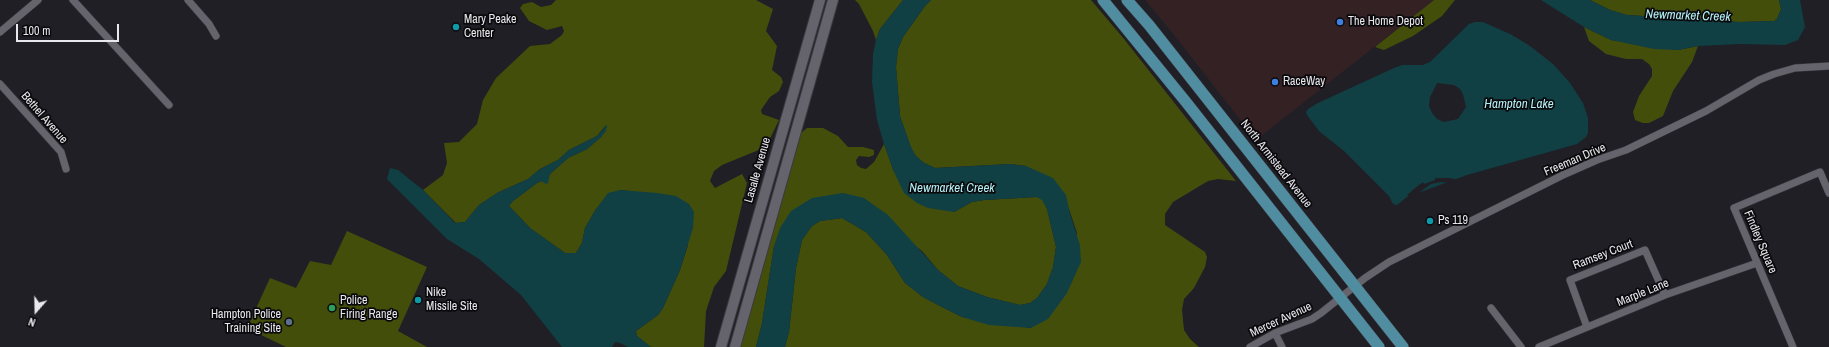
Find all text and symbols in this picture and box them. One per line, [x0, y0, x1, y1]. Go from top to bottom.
water label: Newmarket Creek [1645, 7, 1731, 25]
place label: Mary Peake Center [464, 13, 516, 41]
place label: The Home Depot [1348, 15, 1423, 29]
scale bar [18, 16, 121, 42]
marker: The Home Depot [1335, 17, 1345, 27]
marker: Mary Peake Center [451, 22, 461, 32]
text: 100 m [23, 23, 50, 39]
place label: RaceWay [1283, 75, 1325, 89]
marker: RaceWay [1270, 77, 1280, 87]
street label: Bethel Avenue [18, 89, 70, 147]
water label: Hampton Lake [1484, 97, 1554, 113]
street label: North Armistead Avenue [1237, 117, 1315, 211]
street label: Lasalle Avenue [742, 136, 774, 204]
street label: Freeman Drive [1542, 141, 1608, 179]
water label: Newmarket Creek [909, 181, 995, 197]
street label: Findley Square [1740, 208, 1780, 276]
place label: Ps 119 [1438, 214, 1468, 228]
marker: Ps 119 [1425, 216, 1435, 226]
street label: Ramsey Court [1571, 237, 1635, 273]
street label: Marple Lane [1615, 276, 1671, 310]
place label: Nike Missile Site [426, 286, 477, 314]
north arrow [16, 291, 56, 331]
place label: Police Firing Range [340, 294, 397, 322]
marker: Nike Missile Site [413, 295, 423, 305]
street label: Mercer Avenue [1248, 299, 1314, 341]
marker: Police Firing Range [327, 303, 337, 313]
place label: Hampton Police Training Site [211, 308, 281, 336]
text: N [26, 315, 37, 330]
marker: Hampton Police Training Site [284, 317, 294, 327]

